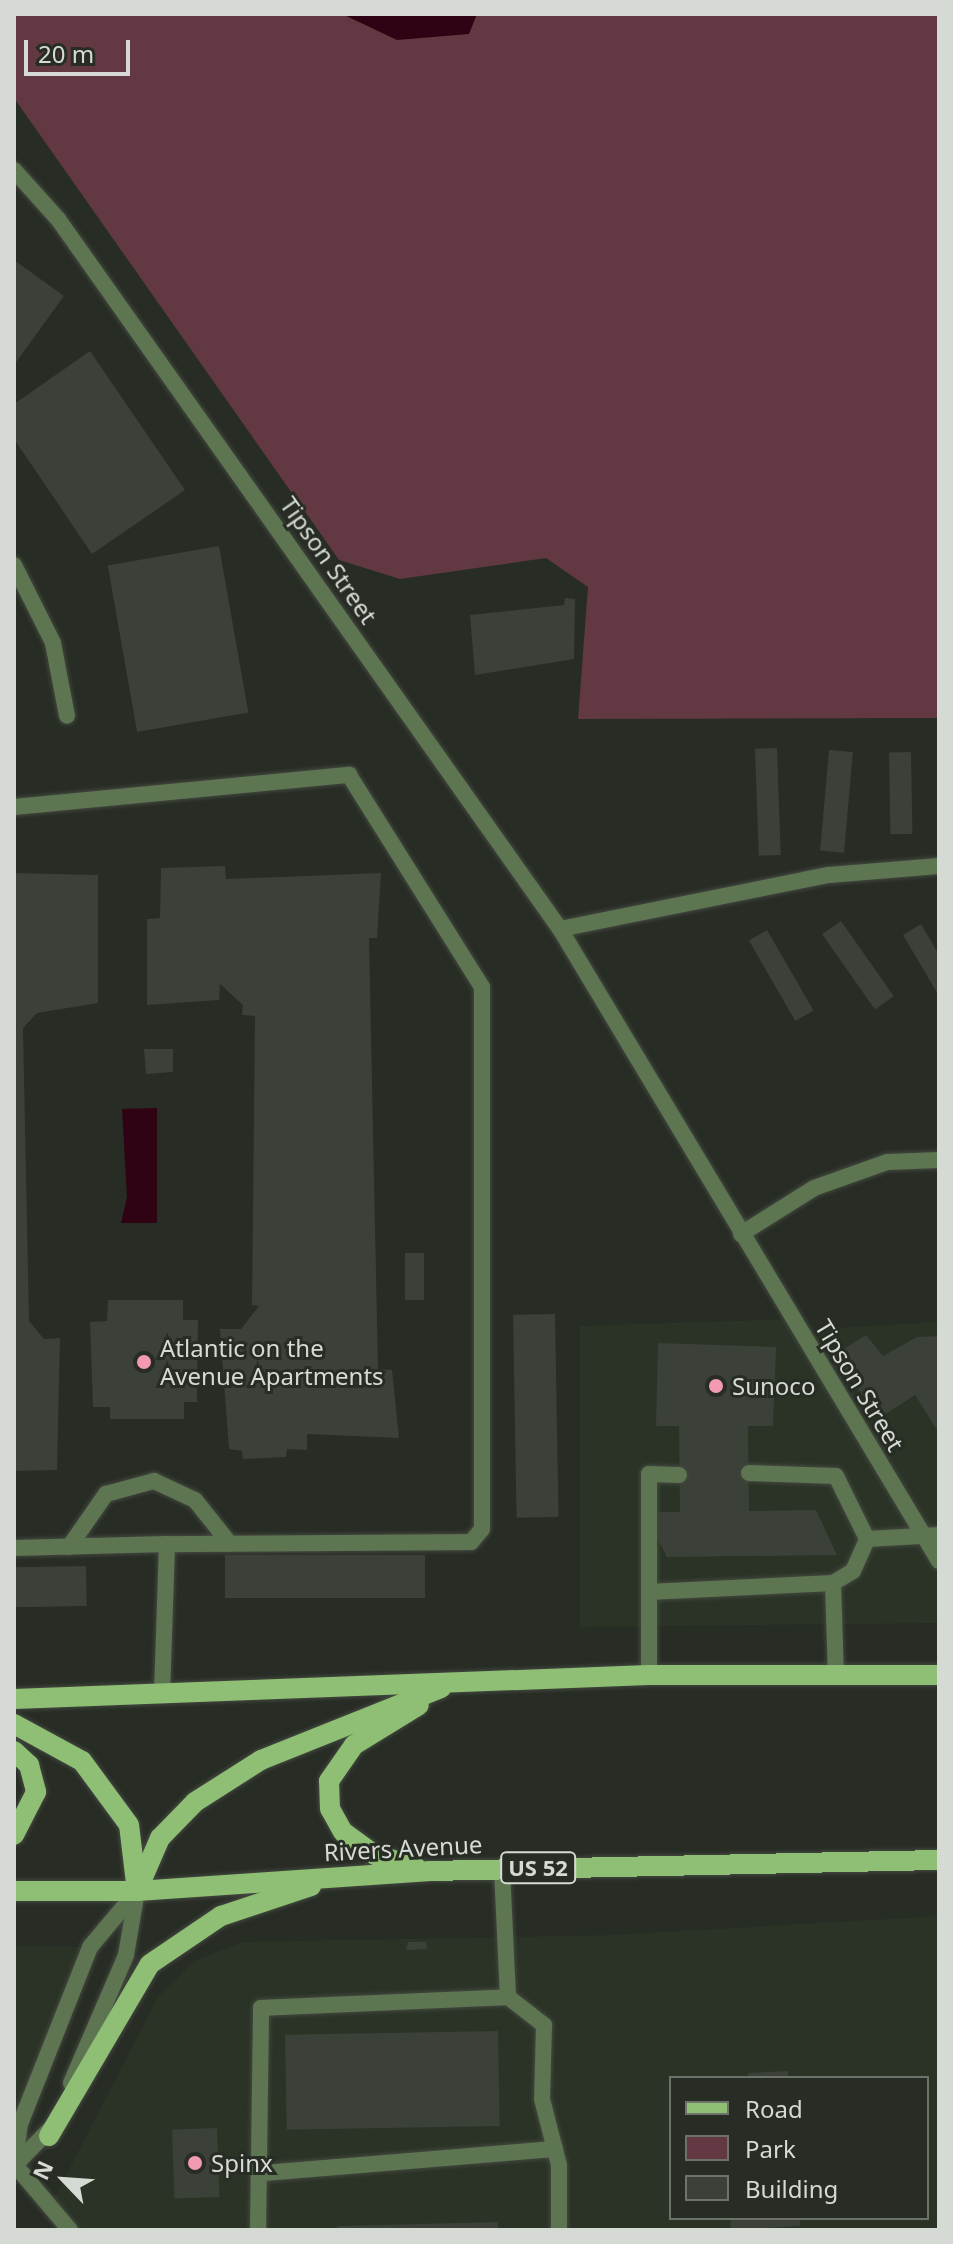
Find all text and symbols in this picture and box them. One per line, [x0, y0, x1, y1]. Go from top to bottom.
scale bar [28, 24, 134, 74]
text: 20 m [38, 37, 94, 70]
street label: Tipson Street [275, 491, 383, 629]
street label: Tipson Street [809, 1314, 911, 1456]
place label: Atlantic on the Avenue Apartments [160, 1334, 384, 1390]
marker: Atlantic on the Avenue Apartments [135, 1353, 153, 1371]
place label: Sunoco [732, 1372, 815, 1400]
marker: Sunoco [707, 1377, 725, 1395]
street label: Rivers Avenue [323, 1829, 483, 1867]
road number: US 52 [500, 1850, 576, 1886]
legend [669, 2076, 929, 2220]
text: Road [745, 2092, 803, 2125]
text: Park [745, 2132, 796, 2165]
north arrow [24, 2140, 104, 2220]
place label: Spinx [211, 2149, 273, 2177]
marker: Spinx [186, 2154, 204, 2172]
text: N [25, 2155, 60, 2184]
text: Building [745, 2172, 838, 2205]

